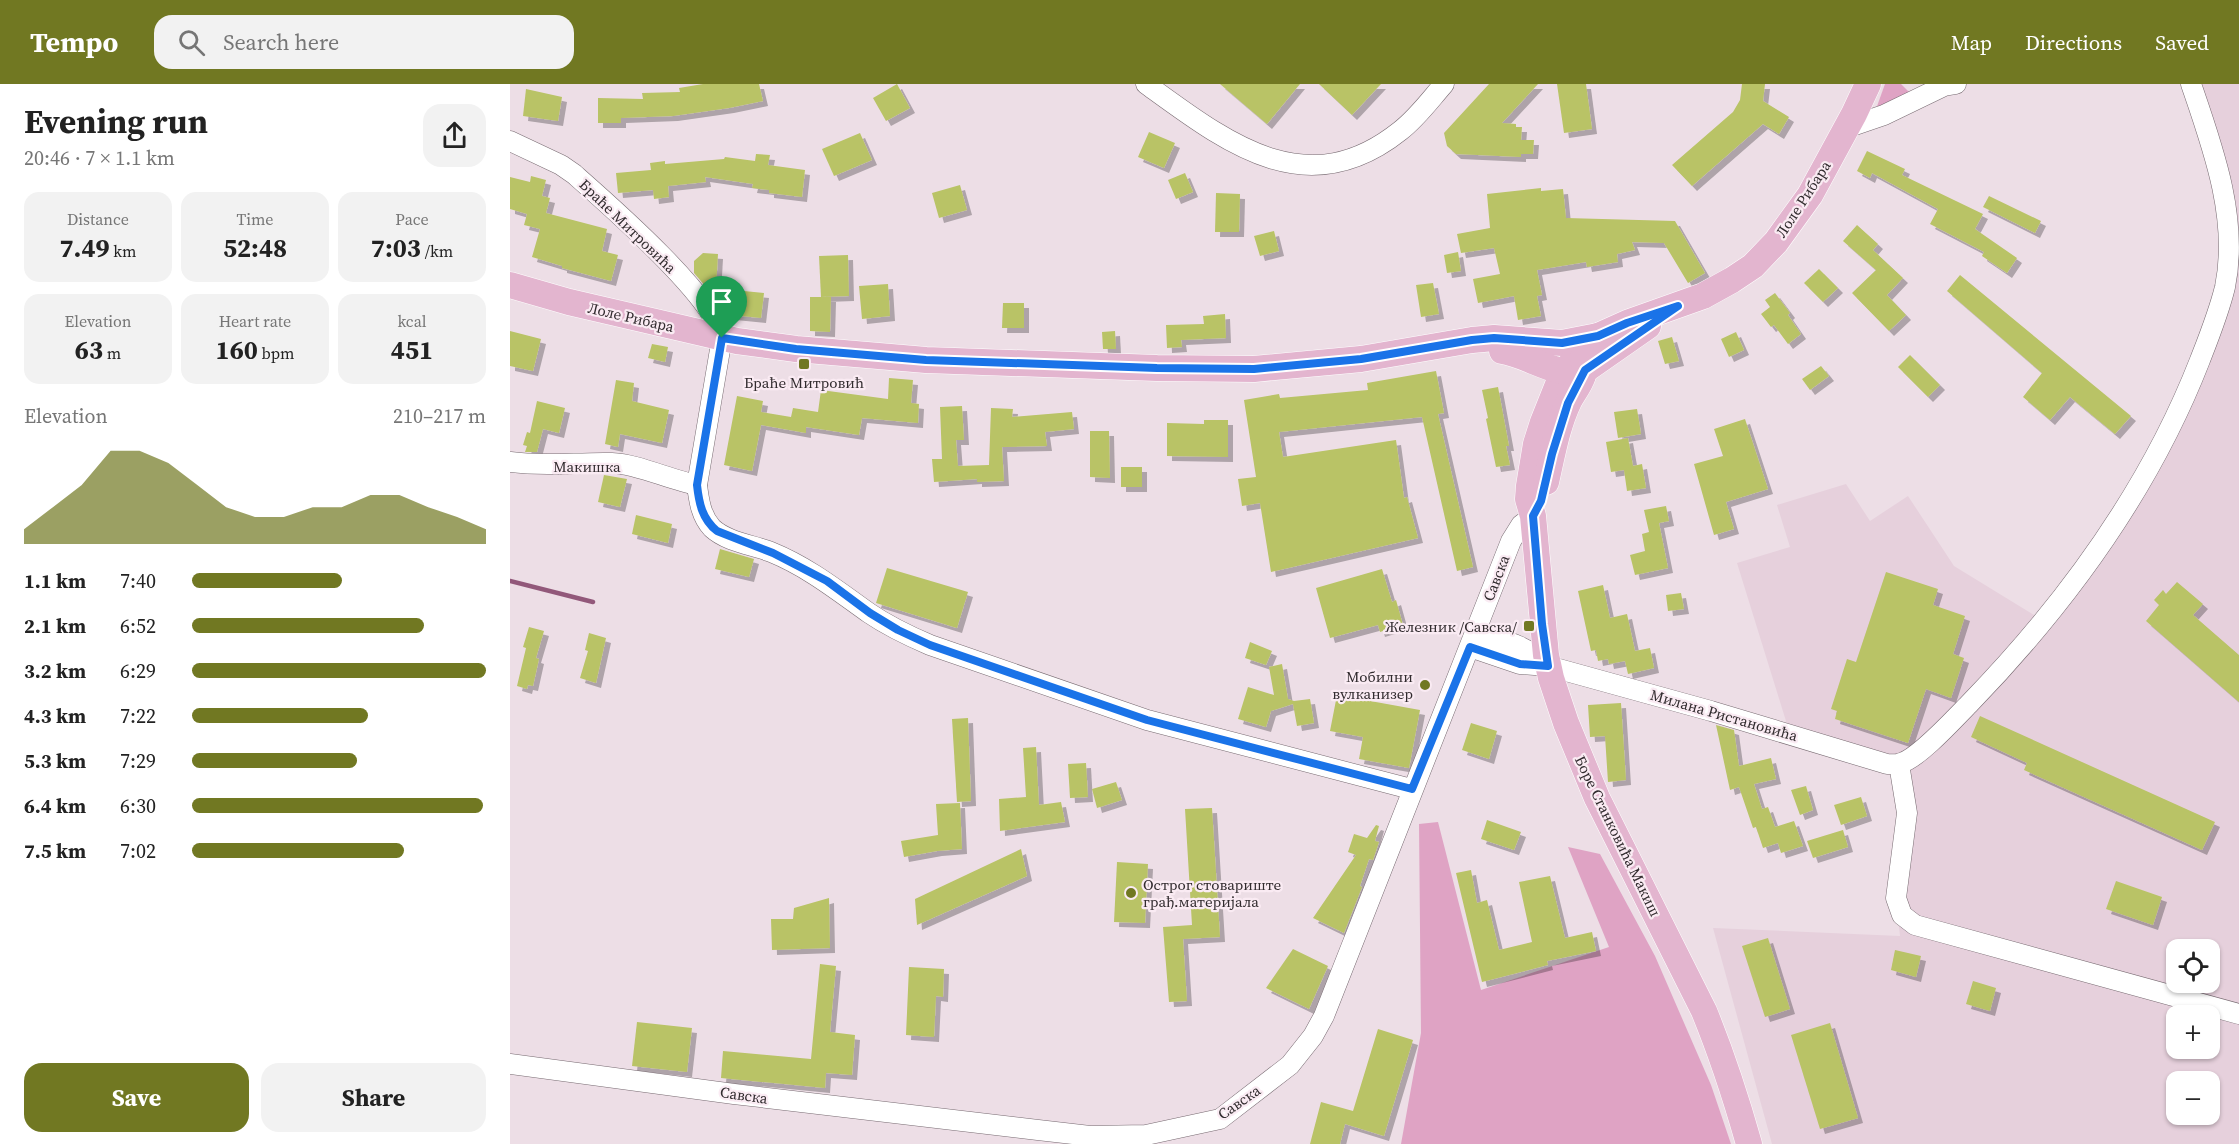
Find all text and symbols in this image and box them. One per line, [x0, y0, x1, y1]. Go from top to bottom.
search box [154, 15, 574, 69]
text: Tempo [30, 23, 118, 61]
icon: search [175, 26, 208, 59]
text: Search here [223, 27, 339, 57]
text: Map [1951, 28, 1992, 57]
text: Directions [2025, 28, 2122, 57]
text: Saved [2155, 28, 2209, 57]
text: Evening run [24, 99, 208, 144]
button: share [423, 104, 486, 167]
text: 20:46 · 7 × 1.1 km [24, 144, 175, 172]
street label: Лоле Рибара [1770, 156, 1836, 242]
street label: Браће Митровића [575, 174, 681, 278]
text: Distance [67, 208, 129, 230]
text: Time [236, 208, 274, 230]
text: Pace [395, 208, 429, 230]
text: 7.49 [60, 230, 110, 266]
text: 52:48 [223, 230, 287, 266]
text: 7:03 [371, 230, 421, 266]
text: km [110, 240, 136, 262]
text: /km [421, 240, 453, 262]
pin [696, 276, 747, 338]
icon: arrive [705, 285, 738, 318]
street label: Лоле Рибара [586, 297, 676, 337]
text: Elevation [65, 310, 131, 332]
text: Heart rate [219, 310, 291, 332]
text: kcal [397, 310, 427, 332]
text: 63 [75, 332, 103, 368]
text: 160 [216, 332, 258, 368]
text: 451 [391, 332, 433, 368]
text: m [103, 342, 121, 364]
text: bpm [258, 342, 294, 364]
marker: Браће Митровић [797, 357, 811, 371]
place label: Браће Митровић [744, 372, 864, 393]
text: Elevation [24, 402, 108, 430]
text: 210–217 m [393, 402, 486, 430]
street label: Макишка [553, 456, 621, 477]
street label: Савска [1478, 552, 1515, 604]
text: 1.1 km [24, 567, 86, 595]
text: 7:40 [120, 567, 156, 595]
text: 2.1 km [24, 612, 86, 640]
text: 6:52 [120, 612, 156, 640]
place label: Железник /Савска/ [1385, 616, 1517, 637]
marker: Железник /Савска/ [1522, 619, 1536, 633]
text: 3.2 km [24, 657, 86, 685]
text: 6:29 [120, 657, 156, 685]
place label: Мобилни вулканизер [1332, 666, 1413, 704]
marker: Мобилни вулканизер [1418, 678, 1432, 692]
street label: Милана Ристановића [1648, 684, 1801, 746]
text: 4.3 km [24, 702, 86, 730]
text: 7:22 [120, 702, 156, 730]
text: 5.3 km [24, 747, 86, 775]
text: 7:29 [120, 747, 156, 775]
street label: Боре Станковића Макиш [1570, 752, 1666, 920]
text: 6.4 km [24, 792, 86, 820]
text: 6:30 [120, 792, 156, 820]
text: 7.5 km [24, 837, 86, 865]
text: 7:02 [120, 837, 156, 865]
place label: Острог стовариште грађ.материјала [1143, 874, 1282, 912]
marker: Острог стовариште грађ.материјала [1124, 886, 1138, 900]
map controls [2166, 939, 2220, 1125]
button: locate [2166, 939, 2220, 993]
button: + [2166, 1005, 2220, 1059]
button: Save [24, 1063, 249, 1132]
button: Share [261, 1063, 486, 1132]
button: − [2166, 1071, 2220, 1125]
street label: Савска [1213, 1079, 1265, 1124]
street label: Савска [719, 1081, 769, 1109]

